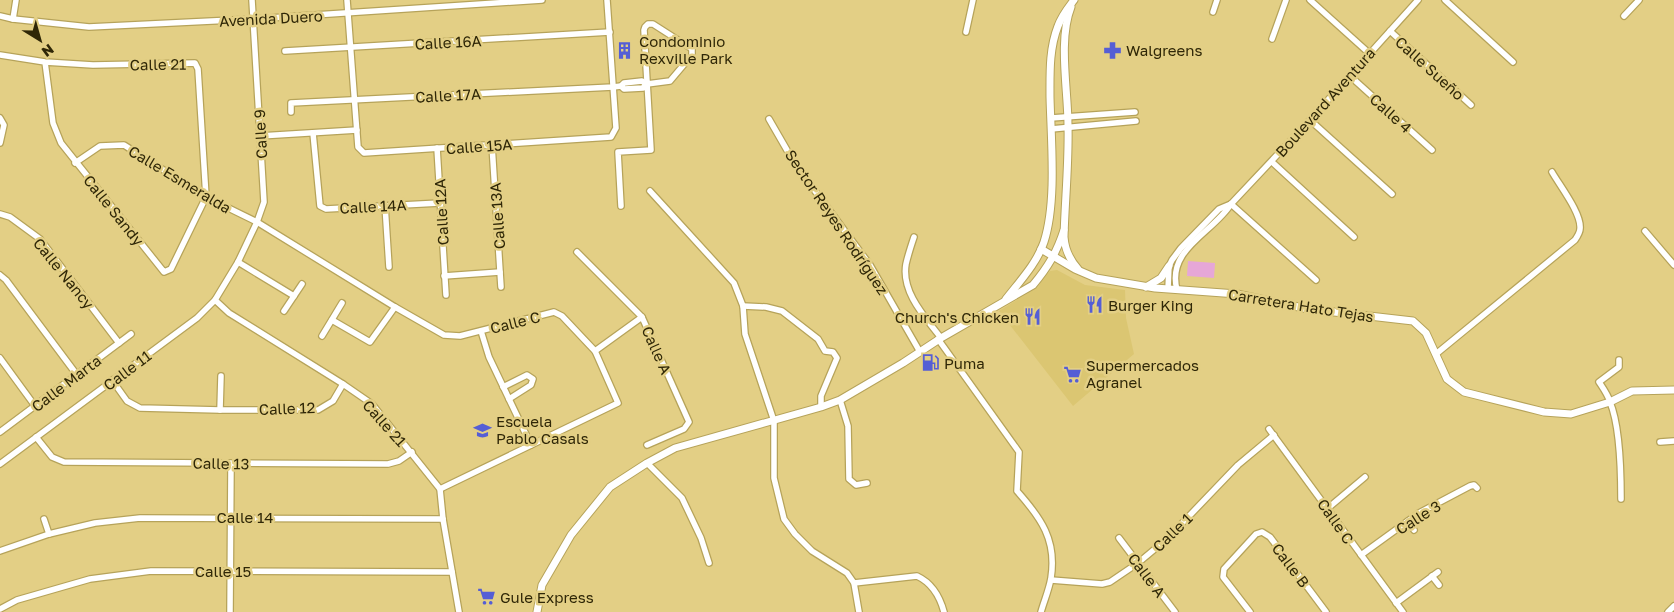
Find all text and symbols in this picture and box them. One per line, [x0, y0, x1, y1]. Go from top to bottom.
street label: Avenida Duero [219, 6, 323, 30]
north arrow [15, 15, 65, 65]
street label: Calle 16A [414, 31, 482, 53]
place label: Condominio Rexville Park [639, 32, 733, 67]
street label: Calle Sueño [1392, 32, 1468, 104]
building icon: Condominio Rexville Park [615, 40, 635, 60]
pharmacy icon: Walgreens [1102, 40, 1122, 60]
text: N [39, 41, 57, 61]
place label: Walgreens [1126, 41, 1202, 59]
street label: Boulevard Aventura [1271, 44, 1379, 160]
street label: Calle 21 [130, 55, 186, 73]
street label: Calle 17A [415, 84, 481, 106]
street label: Calle 4 [1366, 90, 1416, 136]
street label: Calle 9 [250, 109, 270, 159]
street label: Calle 15A [445, 135, 513, 157]
street label: Calle Esmeralda [126, 141, 234, 217]
street label: Sector Reyes Rodríguez [782, 146, 892, 298]
street label: Calle Sandy [80, 171, 148, 249]
street label: Calle 12A [430, 178, 452, 246]
street label: Calle 13A [486, 182, 508, 250]
street label: Calle 14A [339, 195, 407, 217]
street label: Calle Nancy [30, 234, 98, 313]
street label: Carretera Hato Tejas [1227, 285, 1375, 325]
restaurant icon: Burger King [1084, 295, 1104, 315]
place label: Burger King [1108, 296, 1193, 314]
street label: Calle C [488, 307, 542, 337]
restaurant icon: Church's Chicken [1023, 307, 1043, 327]
place label: Church's Chicken [895, 308, 1019, 326]
street label: Calle A [638, 323, 676, 377]
street label: Calle 11 [100, 346, 154, 394]
street label: Calle Marta [28, 351, 104, 415]
fuel station icon: Puma [920, 353, 940, 373]
place label: Puma [944, 354, 985, 372]
place label: Supermercados Agranel [1086, 356, 1199, 391]
supermarket icon: Supermercados Agranel [1062, 364, 1082, 384]
street label: Calle 21 [359, 396, 411, 450]
street label: Calle 12 [258, 398, 316, 418]
place label: Escuela Pablo Casals [496, 412, 589, 447]
school or university icon: Escuela Pablo Casals [472, 420, 492, 440]
street label: Calle 13 [193, 454, 249, 472]
street label: Calle C [1314, 495, 1358, 547]
street label: Calle 3 [1392, 496, 1444, 538]
street label: Calle 14 [216, 508, 274, 526]
street label: Calle 1 [1149, 509, 1195, 555]
street label: Calle B [1269, 539, 1313, 591]
street label: Calle A [1125, 549, 1169, 601]
street label: Calle 15 [195, 562, 251, 580]
supermarket icon: Gule Express [476, 587, 496, 607]
place label: Gule Express [500, 588, 594, 606]

